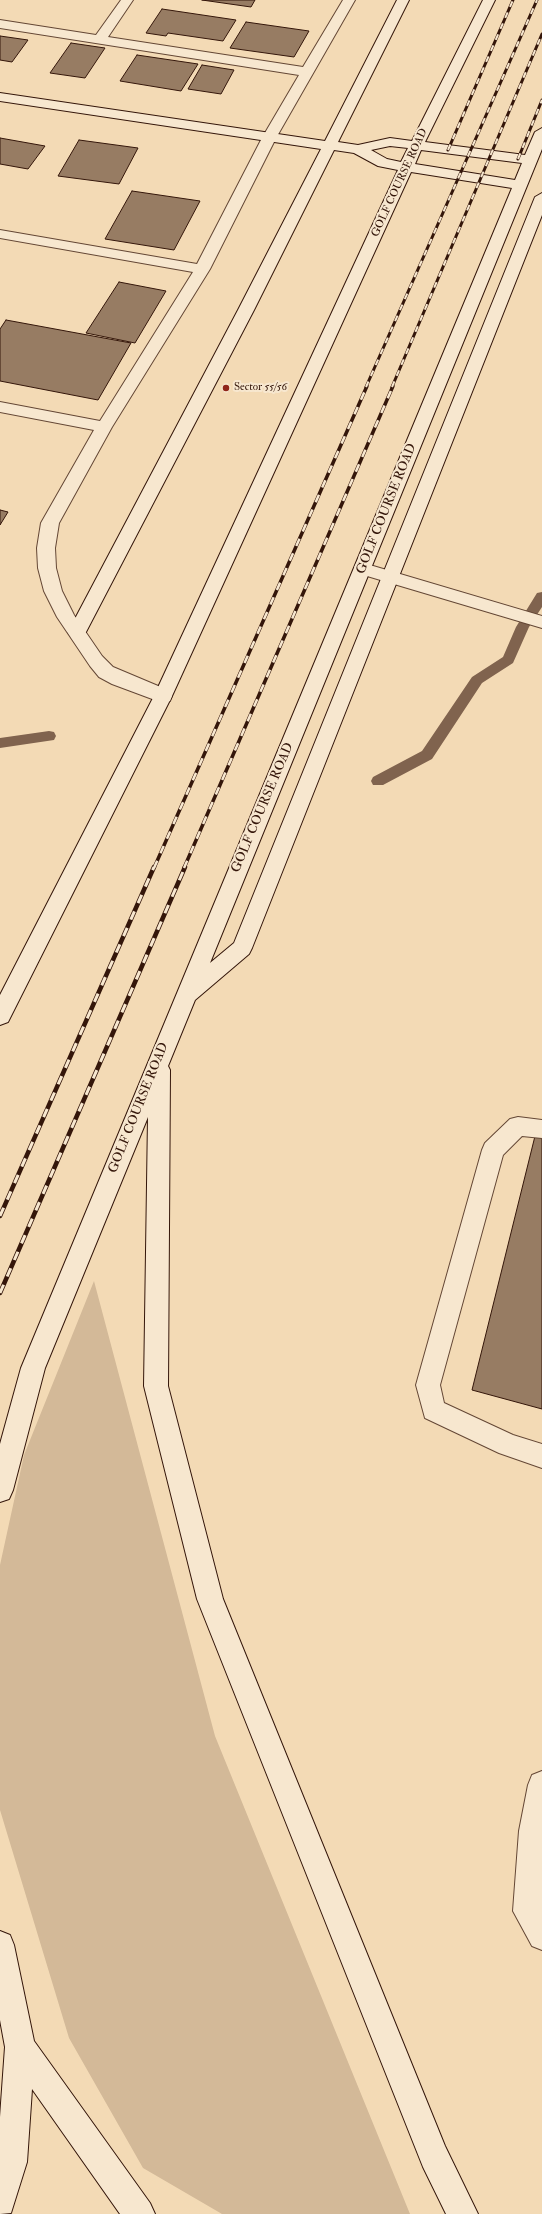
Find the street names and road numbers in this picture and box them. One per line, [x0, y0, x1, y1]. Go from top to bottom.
street label: GOLF COURSE ROAD [369, 127, 431, 239]
street label: GOLF COURSE ROAD [354, 441, 420, 577]
street label: GOLF COURSE ROAD [229, 741, 297, 875]
street label: GOLF COURSE ROAD [106, 1040, 172, 1176]

